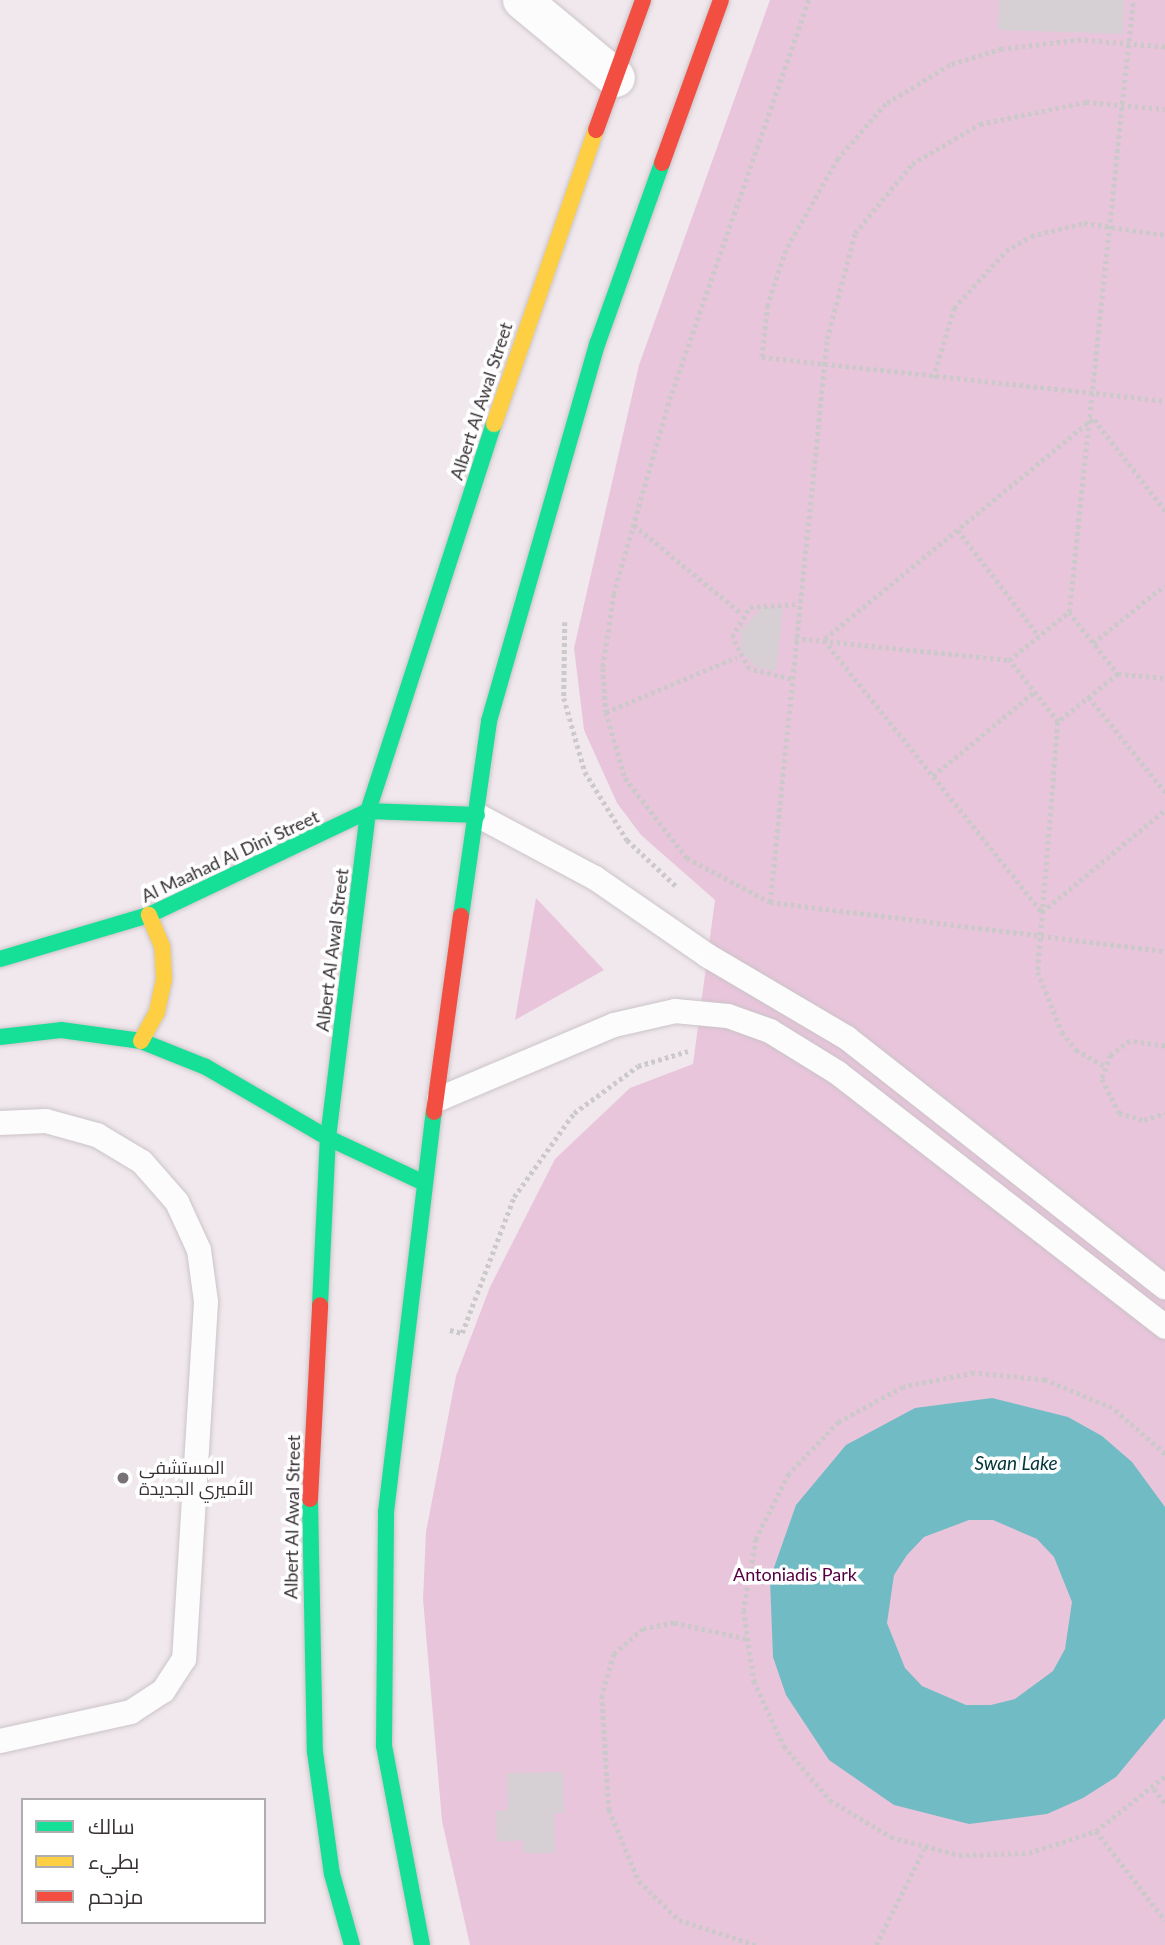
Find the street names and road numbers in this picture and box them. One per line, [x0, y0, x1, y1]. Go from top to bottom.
street label: Albert Al Awal Street [445, 319, 517, 483]
street label: Al Maahad Al Dini Street [137, 805, 323, 907]
street label: Albert Al Awal Street [311, 867, 353, 1033]
street label: Albert Al Awal Street [280, 1434, 304, 1600]

